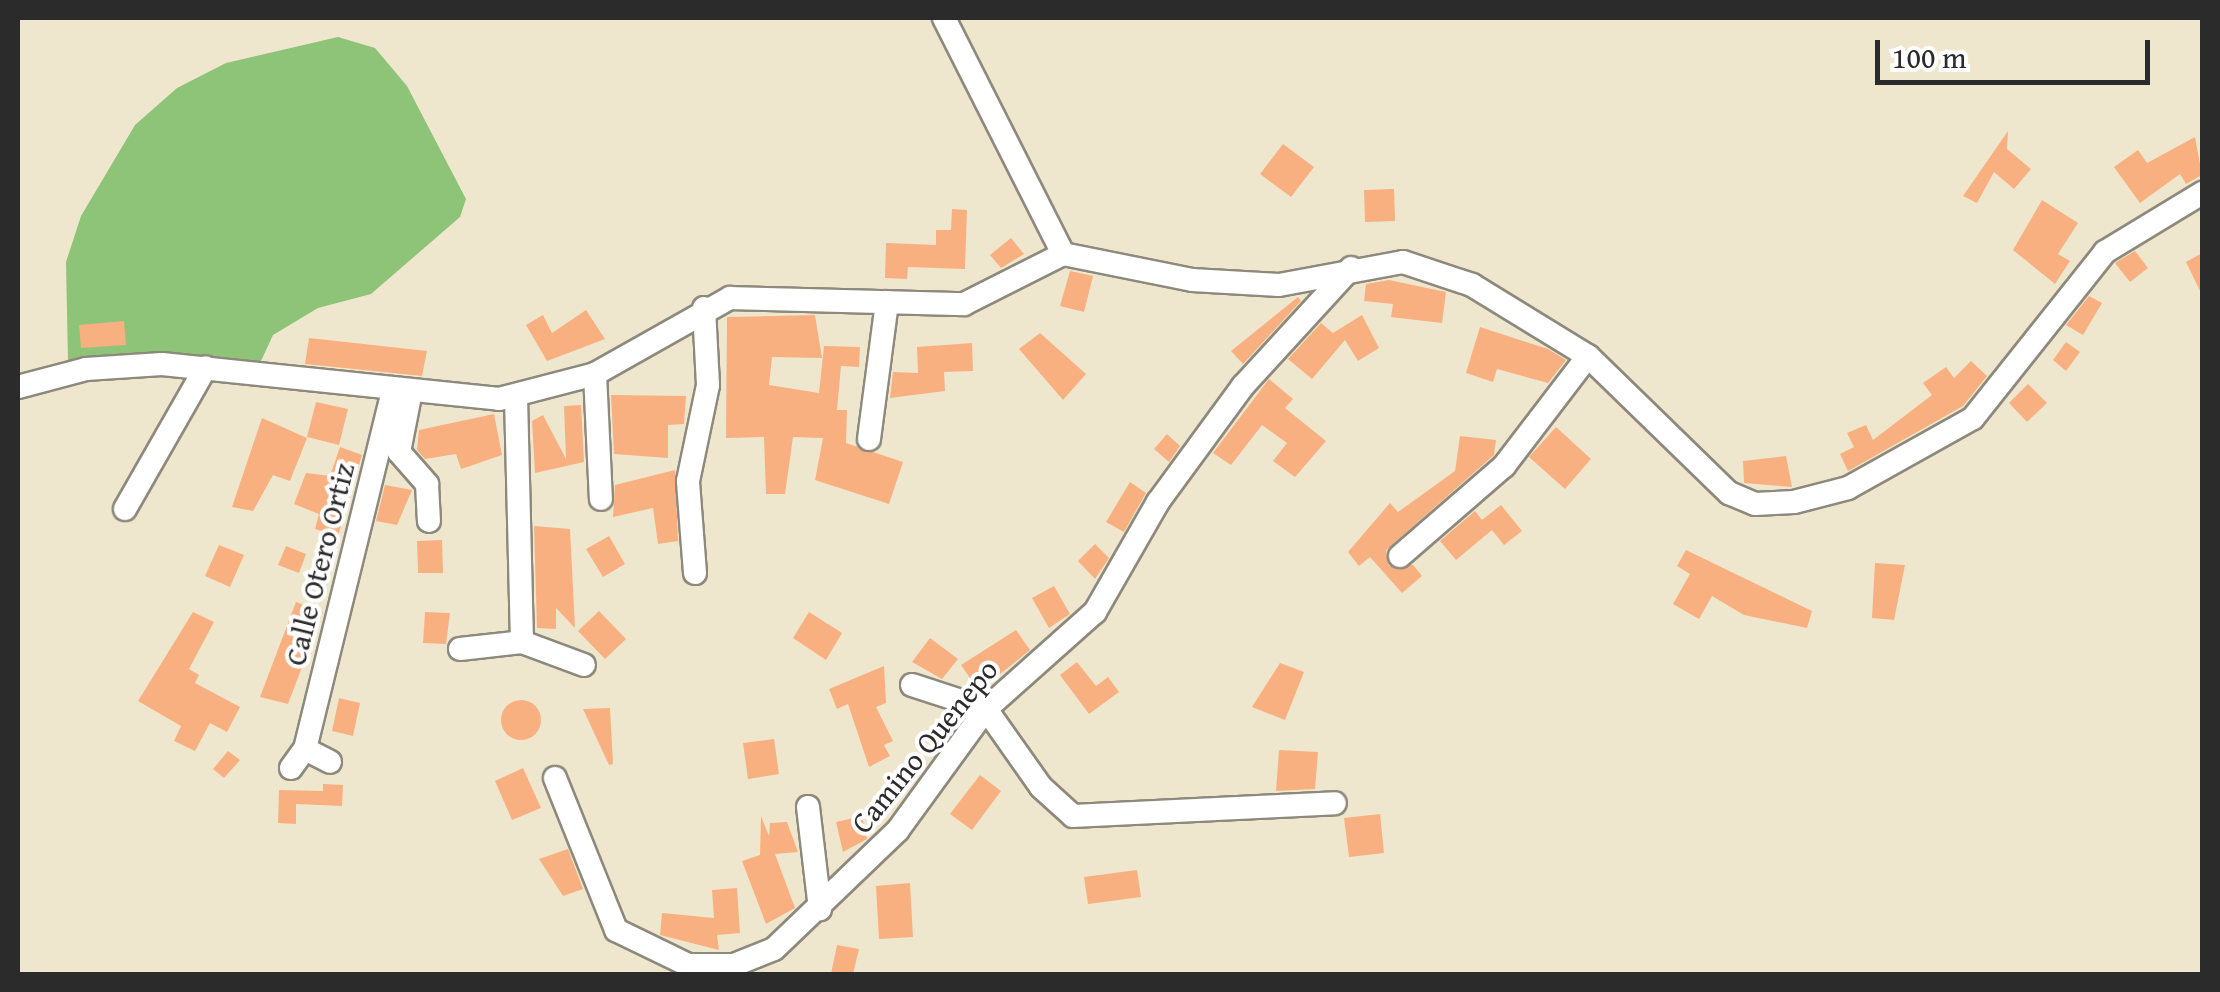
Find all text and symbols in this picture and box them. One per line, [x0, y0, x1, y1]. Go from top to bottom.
scale bar [1880, 20, 2155, 82]
text: 100 m [1892, 35, 1966, 79]
street label: Calle Otero Ortiz [276, 459, 362, 669]
street label: Camino Quenepo [843, 652, 1005, 840]

